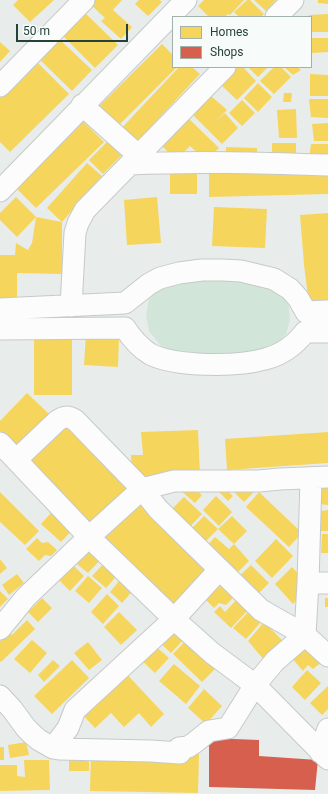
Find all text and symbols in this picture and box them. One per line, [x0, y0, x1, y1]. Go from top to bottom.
scale bar [18, 16, 130, 42]
legend [172, 16, 312, 68]
text: 50 m [23, 24, 50, 38]
text: Homes [210, 25, 248, 39]
text: Shops [210, 45, 244, 59]

